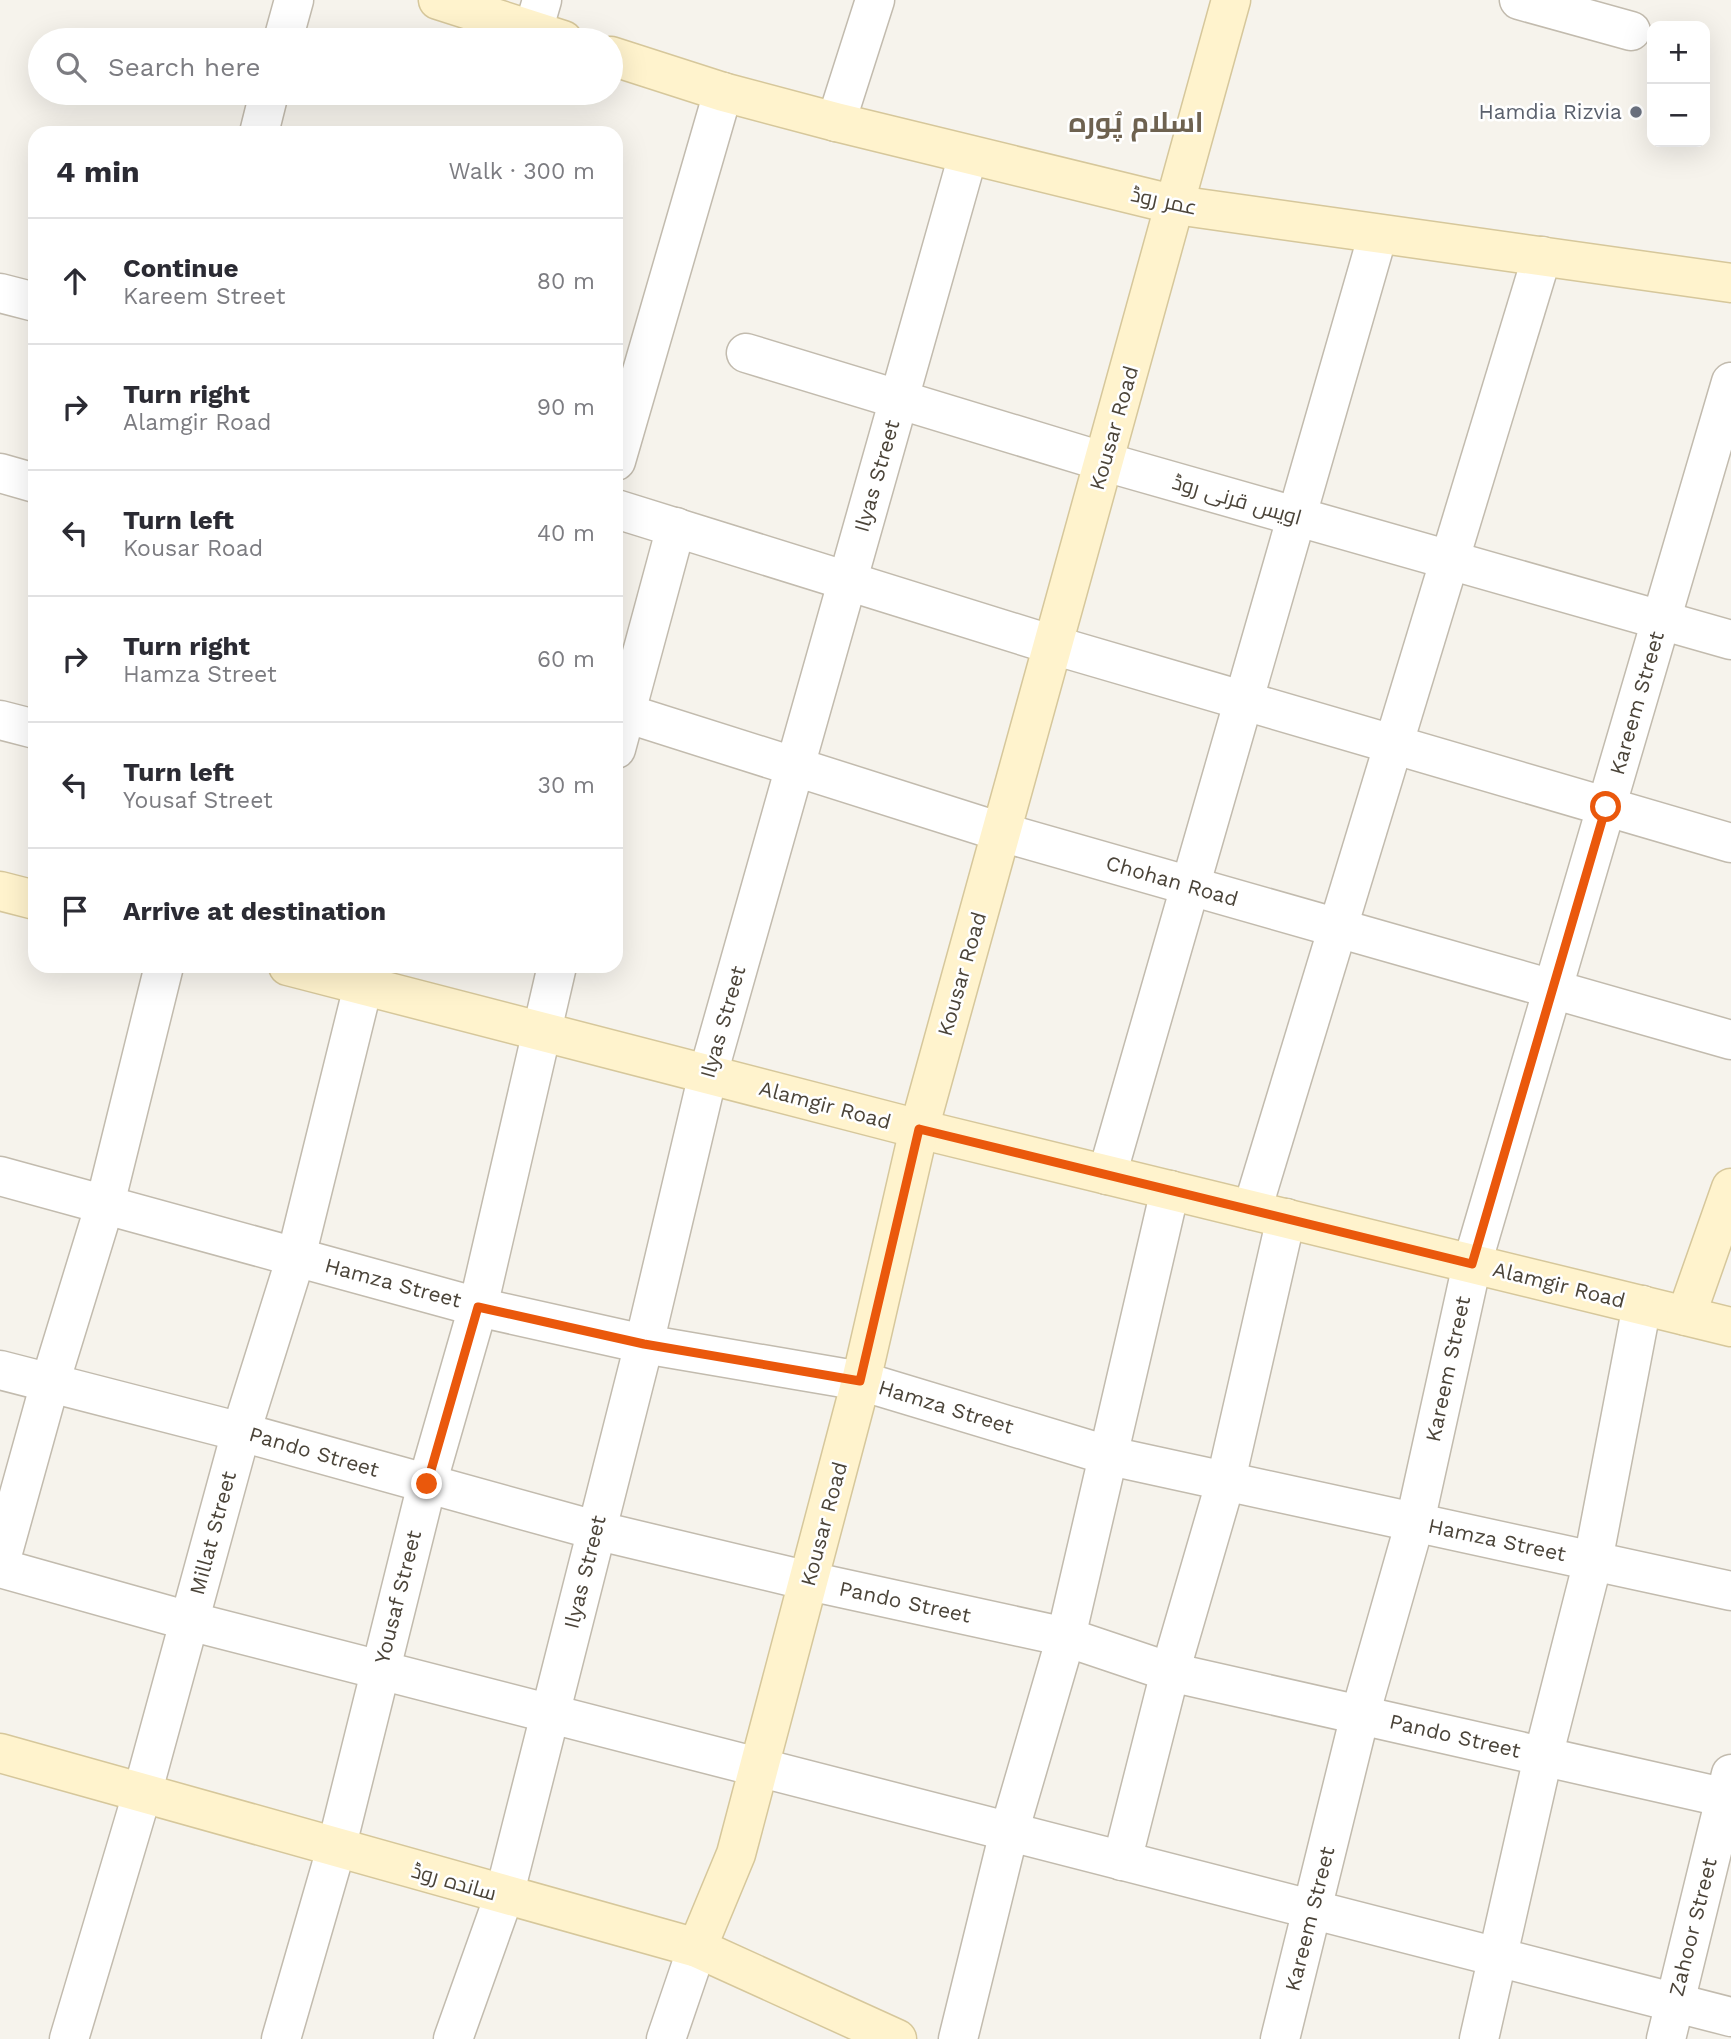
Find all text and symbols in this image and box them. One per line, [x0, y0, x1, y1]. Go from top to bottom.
map controls [1647, 21, 1710, 147]
button: + [1647, 21, 1710, 84]
search box [28, 28, 623, 105]
icon: search [52, 48, 90, 86]
text: Search here [108, 52, 260, 82]
button: − [1647, 84, 1710, 147]
place label: Hamdia Rizvia [1478, 99, 1622, 124]
marker: Hamdia Rizvia [1628, 104, 1644, 120]
district label: اسلام پُورہ [1068, 106, 1204, 142]
text: 4 min [56, 154, 140, 189]
text: Walk · 300 m [449, 158, 595, 185]
street label: عمر روڈ [1129, 181, 1200, 220]
text: Continue [123, 253, 239, 283]
icon: ahead [56, 262, 94, 300]
text: 80 m [537, 268, 595, 295]
text: Kareem Street [123, 283, 285, 310]
street label: Kousar Road [1084, 363, 1143, 493]
text: Turn right [123, 379, 250, 409]
icon: right [56, 388, 94, 426]
text: 90 m [537, 394, 595, 421]
text: Alamgir Road [123, 409, 271, 436]
street label: Ilyas Street [849, 417, 905, 535]
street label: اویس قرنی روڈ [1169, 469, 1305, 531]
text: Turn left [123, 505, 234, 535]
icon: left [56, 514, 94, 552]
text: 40 m [537, 520, 595, 547]
text: Kousar Road [123, 535, 263, 562]
street label: Kareem Street [1604, 628, 1669, 778]
text: Turn right [123, 631, 250, 661]
icon: right [56, 640, 94, 678]
text: 60 m [537, 646, 595, 673]
text: Hamza Street [123, 661, 277, 688]
text: Turn left [123, 757, 234, 787]
icon: left [56, 766, 94, 804]
text: 30 m [538, 772, 595, 799]
text: Yousaf Street [123, 787, 273, 814]
route start [1590, 791, 1621, 822]
street label: Chohan Road [1103, 850, 1241, 911]
icon: arrive [56, 892, 94, 930]
text: Arrive at destination [123, 896, 386, 926]
street label: Kousar Road [932, 909, 991, 1039]
street label: Ilyas Street [695, 963, 751, 1081]
street label: Alamgir Road [756, 1075, 894, 1134]
street label: Hamza Street [322, 1252, 464, 1313]
street label: Alamgir Road [1490, 1256, 1628, 1313]
street label: Kareem Street [1420, 1294, 1475, 1444]
street label: Hamza Street [875, 1374, 1017, 1439]
street label: Pando Street [246, 1421, 382, 1482]
street label: Kousar Road [795, 1459, 852, 1589]
street label: Millat Street [184, 1468, 241, 1597]
route end [411, 1468, 442, 1499]
street label: Ilyas Street [558, 1512, 611, 1631]
street label: Hamza Street [1426, 1513, 1568, 1566]
street label: Yousaf Street [369, 1527, 426, 1666]
street label: Pando Street [837, 1575, 973, 1628]
street label: Pando Street [1387, 1708, 1523, 1763]
street label: Kareem Street [1279, 1844, 1340, 1994]
street label: Zahoor Street [1663, 1855, 1722, 1999]
street label: ساندہ روڈ [409, 1858, 499, 1906]

